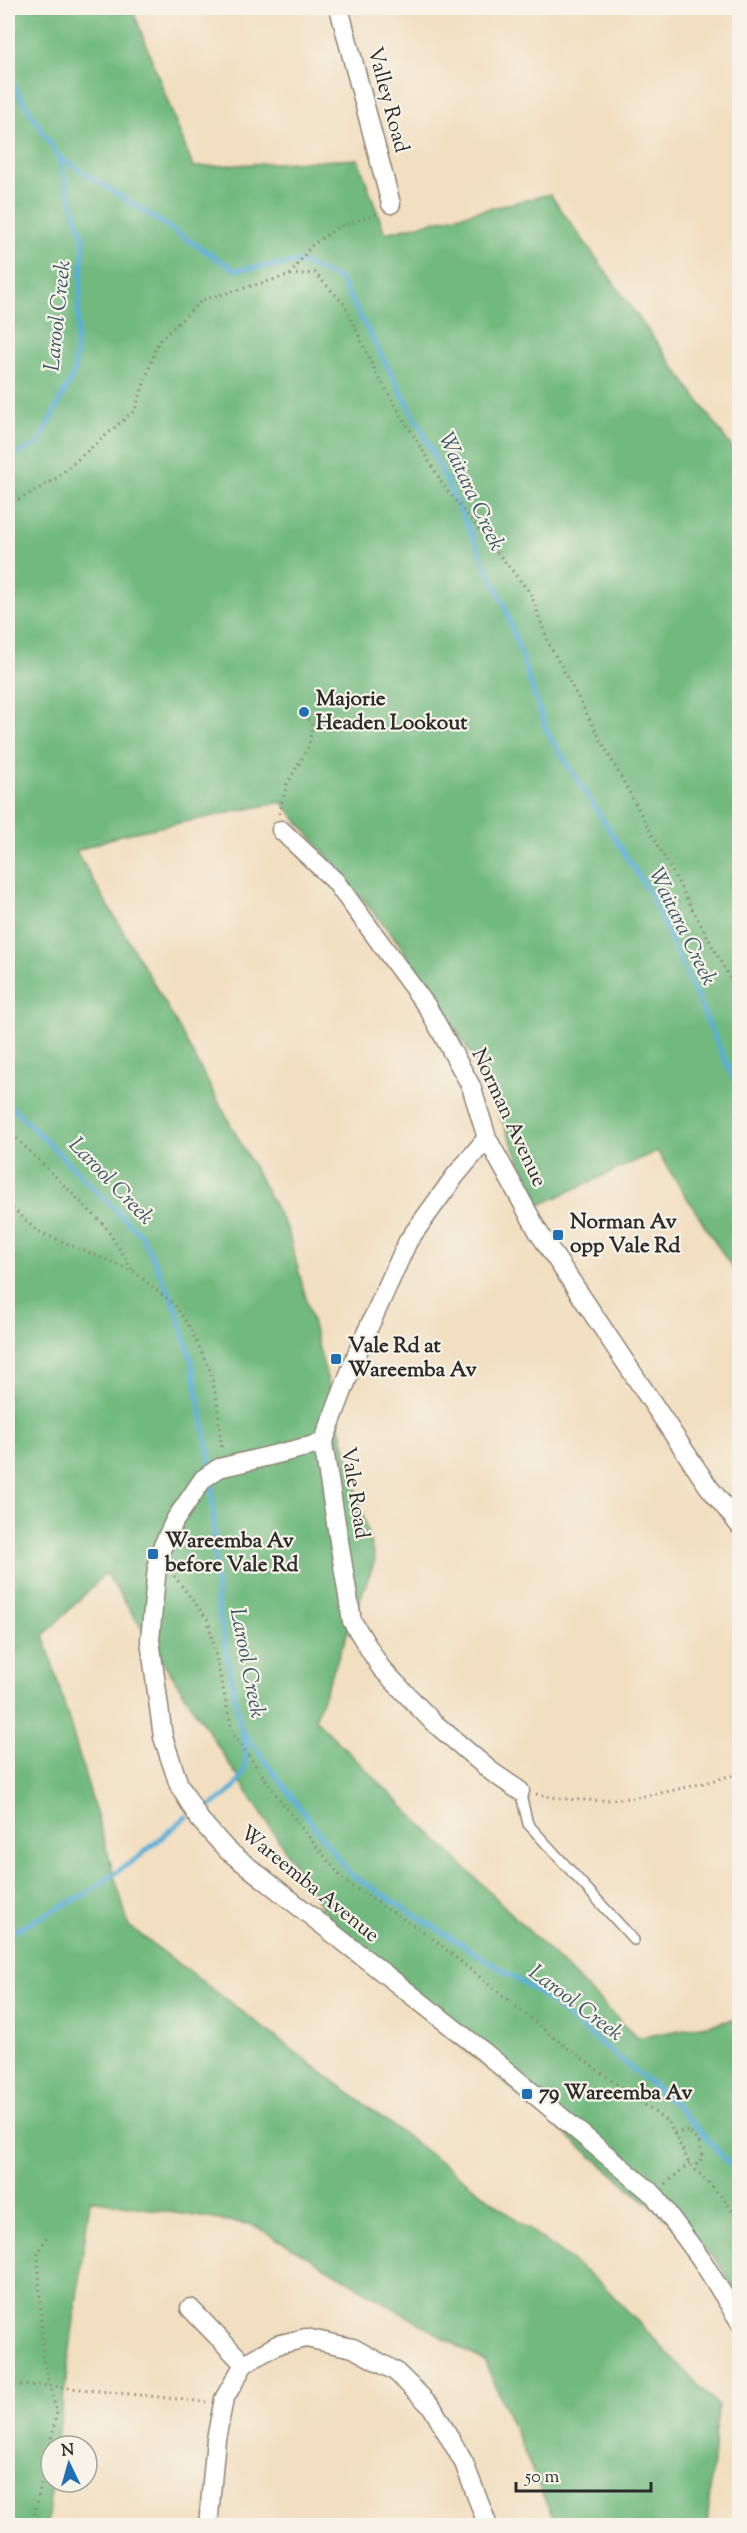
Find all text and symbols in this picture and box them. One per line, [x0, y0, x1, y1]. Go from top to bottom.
street label: Valley Road [358, 44, 416, 156]
water label: Larool Creek [37, 259, 81, 373]
water label: Waitara Creek [429, 427, 512, 557]
place label: Majorie Headen Lookout [316, 685, 468, 739]
marker: Majorie Headen Lookout [297, 705, 311, 719]
water label: Waitara Creek [639, 863, 723, 991]
street label: Norman Avenue [463, 1044, 553, 1192]
water label: Larool Creek [60, 1131, 160, 1233]
place label: Norman Av opp Vale Rd [570, 1208, 681, 1262]
marker: Norman Av opp Vale Rd [551, 1228, 565, 1242]
place label: Vale Rd at Wareemba Av [348, 1332, 477, 1386]
marker: Vale Rd at Wareemba Av [329, 1352, 343, 1366]
street label: Vale Road [332, 1445, 376, 1541]
place label: Wareemba Av before Vale Rd [164, 1527, 298, 1581]
marker: Wareemba Av before Vale Rd [146, 1547, 160, 1561]
water label: Larool Creek [220, 1605, 272, 1721]
street label: Wareemba Avenue [233, 1819, 385, 1951]
water label: Larool Creek [521, 1958, 629, 2050]
place label: 79 Wareemba Av [539, 2079, 692, 2109]
marker: 79 Wareemba Av [520, 2087, 534, 2101]
north arrow [39, 2434, 99, 2494]
text: N [61, 2440, 75, 2464]
scale bar [516, 2455, 651, 2493]
text: 50 m [524, 2465, 560, 2491]

